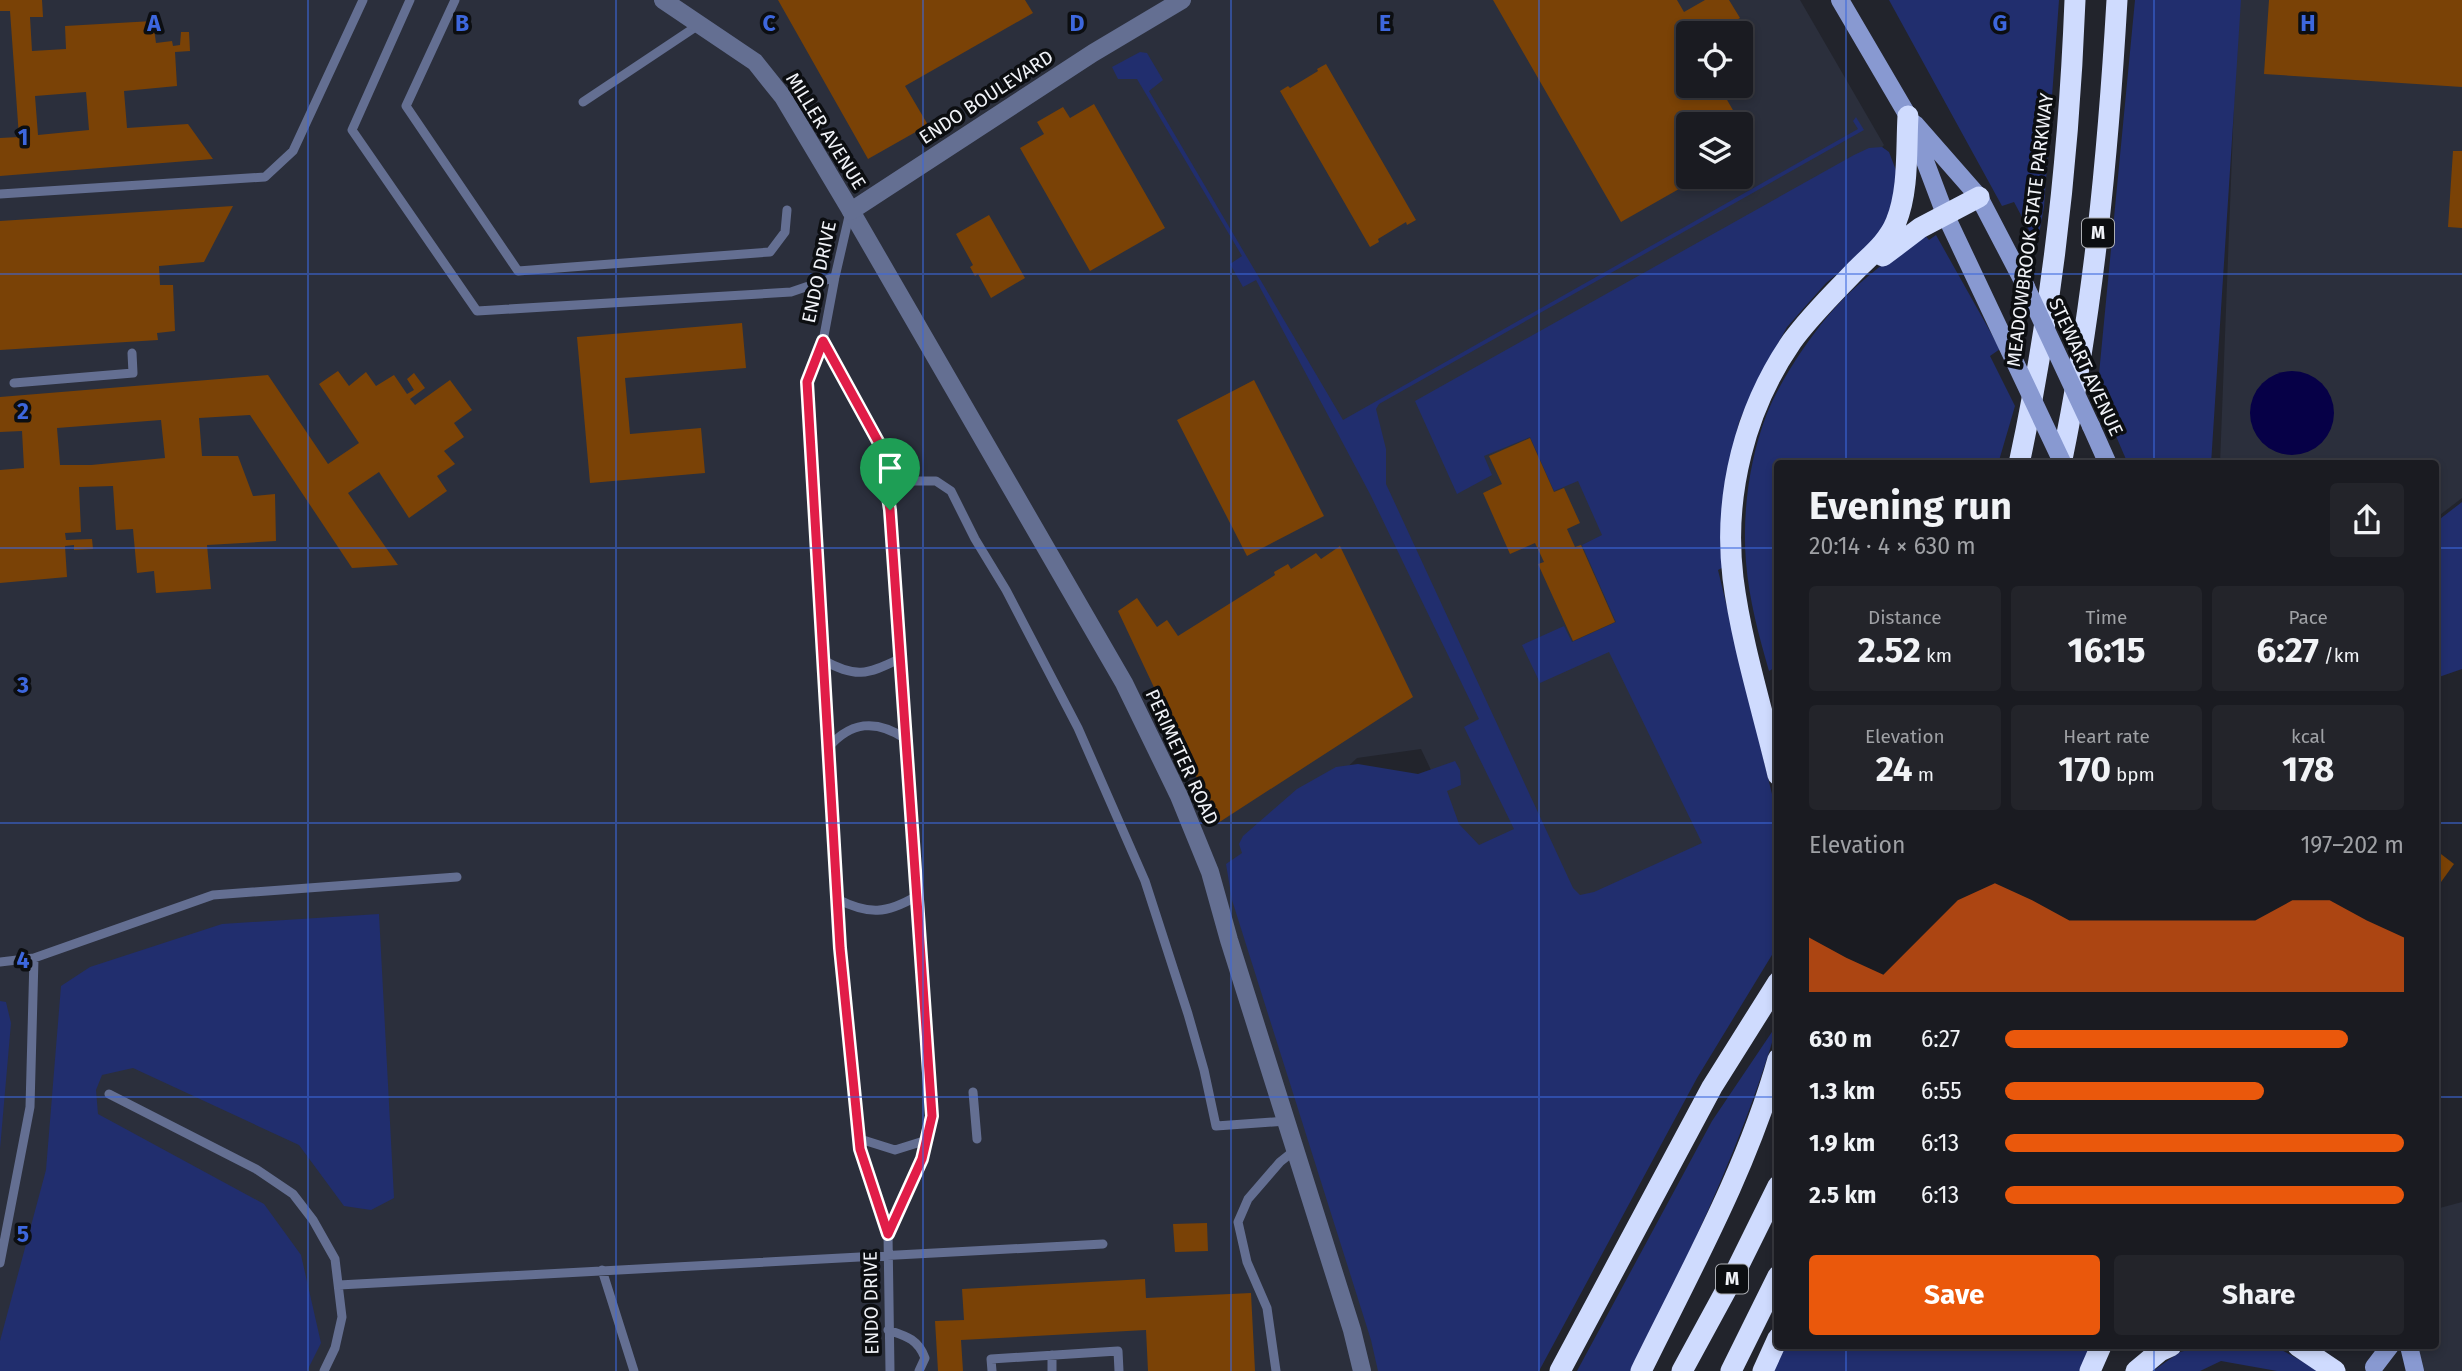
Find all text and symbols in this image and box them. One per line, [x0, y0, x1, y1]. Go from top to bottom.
text: A [146, 9, 161, 37]
text: B [455, 9, 469, 37]
text: C [762, 9, 776, 37]
text: D [1070, 9, 1085, 37]
text: E [1379, 9, 1391, 37]
text: G [1993, 9, 2007, 37]
text: H [2300, 9, 2316, 37]
map controls [1676, 21, 1753, 189]
button: locate [1676, 21, 1753, 98]
street label: ENDO BOULEVARD [915, 45, 1057, 149]
street label: MILLER AVENUE [781, 68, 871, 194]
street label: MEADOWBROOK STATE PARKWAY [2002, 91, 2058, 368]
button: layers [1676, 112, 1753, 189]
text: 1 [18, 123, 28, 151]
road number: M [2082, 218, 2114, 247]
street label: ENDO DRIVE [797, 219, 841, 325]
street label: STEWART AVENUE [2044, 294, 2128, 440]
text: 2 [17, 397, 29, 425]
pin [860, 438, 920, 510]
icon: arrive [871, 449, 909, 487]
text: Evening run [1809, 483, 2012, 529]
button: share [2330, 483, 2404, 557]
text: 20:14 · 4 × 630 m [1809, 532, 1976, 560]
text: Distance [1868, 606, 1942, 629]
text: Time [2086, 606, 2127, 629]
text: Pace [2288, 606, 2328, 629]
text: 2.52 [1858, 629, 1921, 671]
text: 16:15 [2067, 629, 2146, 671]
text: 6:27 [2257, 629, 2319, 671]
text: km [1921, 644, 1952, 667]
text: /km [2319, 644, 2360, 667]
text: 3 [16, 671, 29, 699]
street label: PERIMETER ROAD [1140, 685, 1224, 829]
text: Elevation [1865, 725, 1945, 748]
text: Heart rate [2063, 725, 2150, 748]
text: kcal [2291, 725, 2325, 748]
text: 24 [1876, 748, 1913, 790]
text: 170 [2058, 748, 2111, 790]
text: 178 [2282, 748, 2334, 790]
text: m [1913, 763, 1934, 786]
text: bpm [2111, 763, 2155, 786]
text: Elevation [1809, 831, 1905, 859]
text: 197–202 m [2300, 831, 2404, 859]
text: 4 [17, 946, 30, 974]
text: 630 m [1809, 1025, 1872, 1053]
text: 6:27 [1921, 1025, 1960, 1053]
text: 1.3 km [1809, 1077, 1875, 1105]
text: 6:55 [1921, 1077, 1962, 1105]
text: 1.9 km [1809, 1129, 1875, 1157]
text: 6:13 [1921, 1129, 1959, 1157]
text: 2.5 km [1809, 1181, 1877, 1209]
text: 6:13 [1921, 1181, 1959, 1209]
text: 5 [17, 1220, 29, 1248]
street label: ENDO DRIVE [859, 1251, 883, 1355]
button: Save [1809, 1255, 2100, 1335]
button: Share [2114, 1255, 2404, 1335]
road number: M [1716, 1264, 1748, 1294]

